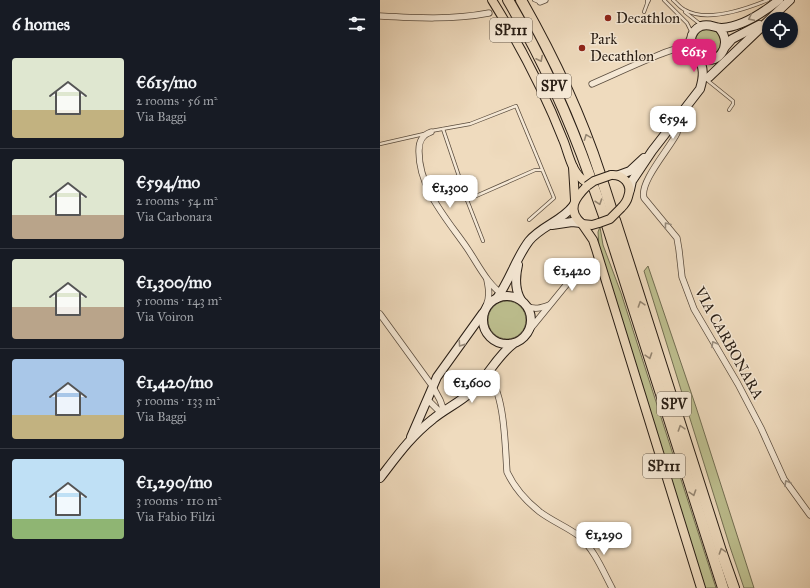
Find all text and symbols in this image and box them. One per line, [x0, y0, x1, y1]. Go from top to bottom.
place label: Decathlon [616, 9, 680, 27]
map controls [762, 12, 798, 48]
button: locate [762, 12, 798, 48]
icon: filters [346, 13, 368, 35]
marker: Decathlon [603, 13, 613, 23]
one-way arrow [747, 13, 755, 21]
text: 6 homes [12, 14, 70, 35]
road number: SP111 [490, 18, 532, 42]
place label: Park Decathlon [590, 30, 654, 65]
pin: €615 [670, 39, 718, 73]
marker: Park Decathlon [577, 43, 587, 53]
text: €615 [681, 44, 707, 60]
one-way arrow [536, 55, 543, 62]
text: €615/mo [136, 72, 197, 93]
icon: home [44, 74, 92, 122]
road number: SPV [537, 74, 571, 98]
text: 2 rooms · 56 m² [136, 93, 218, 109]
pin: €594 [649, 106, 697, 140]
text: Via Baggi [136, 109, 187, 125]
text: €594 [659, 111, 687, 127]
one-way arrow [584, 134, 592, 141]
text: €594/mo [136, 172, 200, 193]
icon: home [44, 175, 92, 223]
pin: €1,300 [417, 175, 483, 209]
text: €1,300 [432, 180, 468, 196]
text: 2 rooms · 54 m² [136, 193, 218, 209]
one-way arrow [594, 198, 603, 205]
text: Via Carbonara [136, 209, 212, 225]
one-way arrow [664, 222, 671, 229]
pin: €1,420 [539, 258, 605, 292]
text: €1,420 [553, 263, 591, 279]
text: €1,300/mo [136, 272, 212, 293]
icon: home [44, 275, 92, 323]
street label: VIA CARBONARA [690, 283, 767, 402]
text: 5 rooms · 143 m² [136, 293, 222, 309]
one-way arrow [638, 301, 646, 308]
text: Via Voiron [136, 309, 194, 325]
one-way arrow [458, 340, 466, 347]
one-way arrow [711, 340, 718, 348]
one-way arrow [644, 352, 653, 359]
pin: €1,600 [439, 370, 505, 404]
text: €1,420/mo [136, 372, 213, 393]
icon: home [44, 375, 92, 423]
text: €1,600 [453, 375, 491, 391]
road number: SPV [657, 392, 691, 416]
text: 5 rooms · 133 m² [136, 393, 220, 409]
text: Via Baggi [136, 409, 187, 425]
one-way arrow [678, 424, 686, 431]
road number: SP111 [643, 454, 685, 478]
text: €1,290/mo [136, 472, 212, 493]
icon: home [44, 475, 92, 523]
one-way arrow [784, 480, 792, 487]
one-way arrow [688, 489, 697, 496]
text: 3 rooms · 110 m² [136, 493, 221, 509]
text: Via Fabio Filzi [136, 509, 215, 525]
pin: €1,290 [571, 522, 637, 556]
text: €1,290 [585, 527, 623, 543]
one-way arrow [718, 548, 726, 555]

